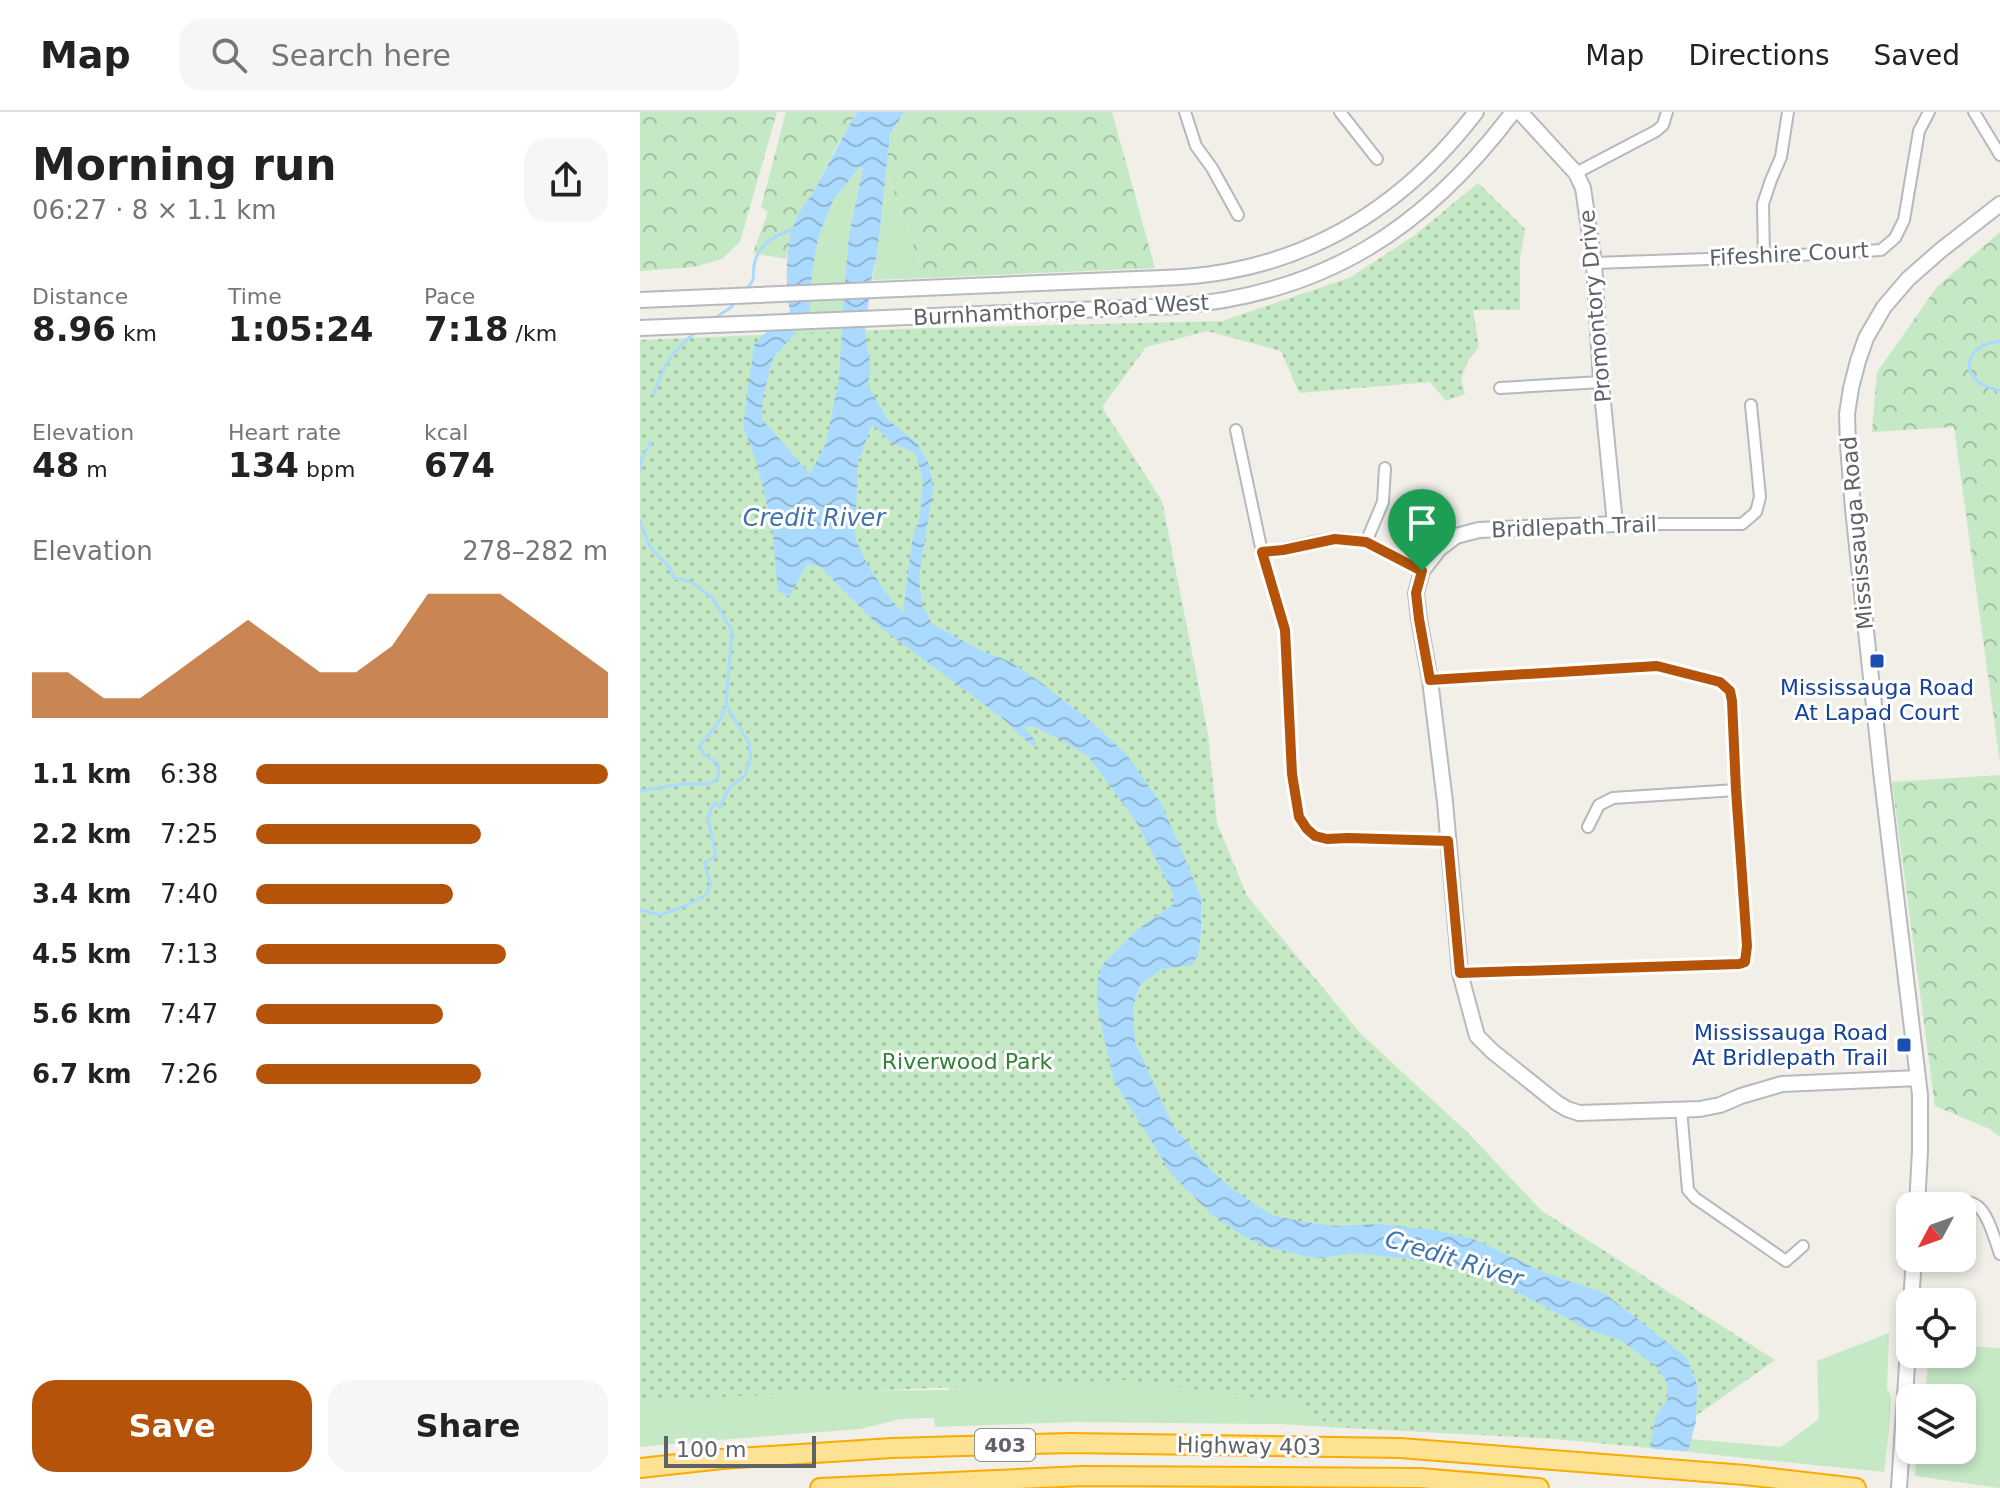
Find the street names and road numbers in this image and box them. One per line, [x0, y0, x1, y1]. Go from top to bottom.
street label: Promontory Drive [1574, 209, 1616, 403]
street label: Fifeshire Court [1709, 237, 1870, 271]
street label: Burnhamthorpe Road West [912, 290, 1210, 330]
street label: Mississauga Road [1836, 435, 1878, 631]
street label: Bridlepath Trail [1491, 512, 1657, 542]
road number: 403 [975, 1429, 1035, 1461]
street label: Highway 403 [1177, 1432, 1321, 1460]

